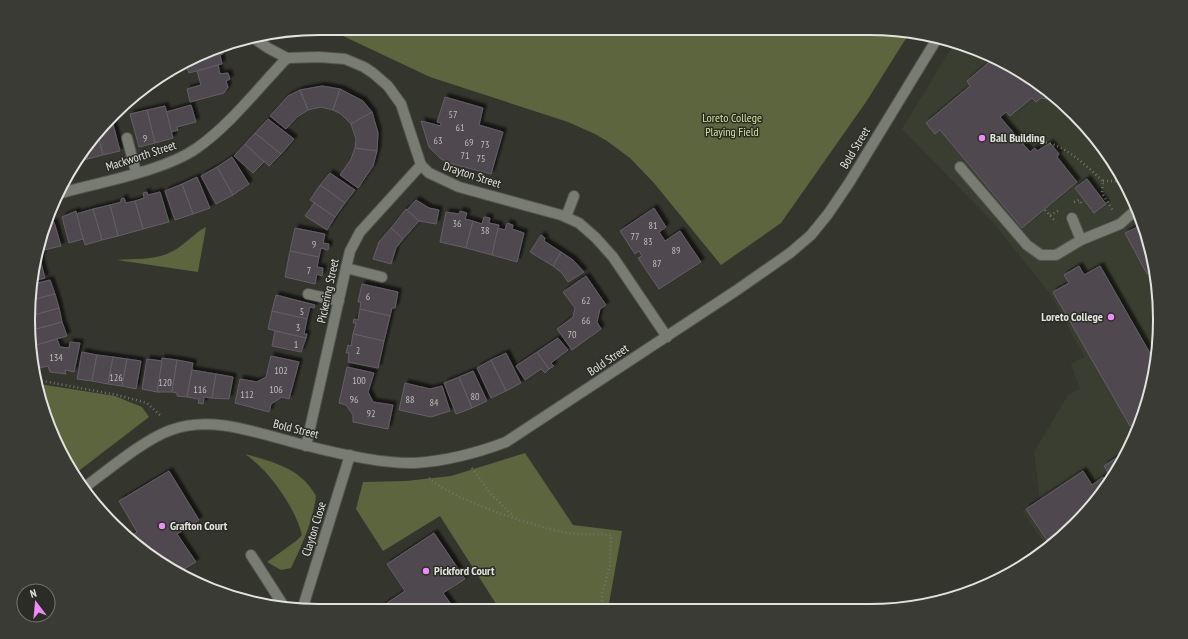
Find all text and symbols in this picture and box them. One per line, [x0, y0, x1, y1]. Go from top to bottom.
house number: 57 [449, 108, 458, 121]
park label: Loreto College Playing Field [702, 110, 762, 139]
house number: 61 [456, 121, 465, 134]
street label: Bold Street [836, 123, 873, 171]
place label: Ball Building [990, 130, 1045, 145]
house number: 9 [143, 132, 147, 145]
marker: Ball Building [977, 133, 987, 143]
house number: 63 [434, 134, 443, 147]
house number: 69 [465, 136, 474, 149]
street label: Mackworth Street [104, 137, 179, 174]
house number: 73 [481, 138, 490, 151]
house number: 71 [461, 149, 470, 162]
house number: 75 [477, 152, 486, 165]
street label: Drayton Street [441, 158, 504, 191]
house number: 36 [453, 217, 462, 230]
house number: 81 [649, 219, 658, 232]
house number: 38 [481, 224, 490, 237]
house number: 77 [631, 230, 640, 243]
house number: 83 [644, 235, 653, 248]
house number: 9 [312, 238, 316, 251]
house number: 89 [672, 244, 681, 257]
street label: Pickering Street [313, 257, 342, 324]
house number: 87 [653, 257, 662, 270]
house number: 7 [307, 264, 311, 277]
house number: 6 [366, 290, 371, 303]
house number: 62 [582, 294, 591, 307]
house number: 5 [300, 305, 304, 318]
place label: Loreto College [1041, 309, 1103, 324]
marker: Loreto College [1106, 312, 1116, 322]
house number: 66 [582, 314, 591, 327]
house number: 3 [296, 321, 300, 334]
house number: 70 [568, 328, 577, 341]
house number: 1 [294, 338, 298, 351]
street label: Bold Street [584, 340, 632, 379]
house number: 2 [356, 344, 360, 357]
house number: 134 [49, 351, 63, 364]
house number: 102 [274, 364, 288, 377]
house number: 126 [109, 371, 123, 384]
house number: 100 [352, 374, 366, 387]
house number: 120 [158, 376, 172, 389]
house number: 116 [193, 383, 207, 396]
house number: 106 [269, 383, 283, 396]
house number: 112 [240, 388, 254, 401]
house number: 80 [471, 390, 480, 403]
house number: 96 [350, 393, 359, 406]
house number: 88 [406, 393, 415, 406]
house number: 84 [430, 396, 439, 409]
house number: 92 [367, 407, 376, 420]
street label: Bold Street [272, 416, 321, 442]
street label: Clayton Close [298, 500, 329, 558]
place label: Grafton Court [170, 518, 228, 533]
marker: Grafton Court [157, 521, 167, 531]
place label: Pickford Court [434, 563, 495, 578]
marker: Pickford Court [421, 566, 431, 576]
north arrow [16, 583, 56, 623]
text: N [28, 586, 38, 601]

